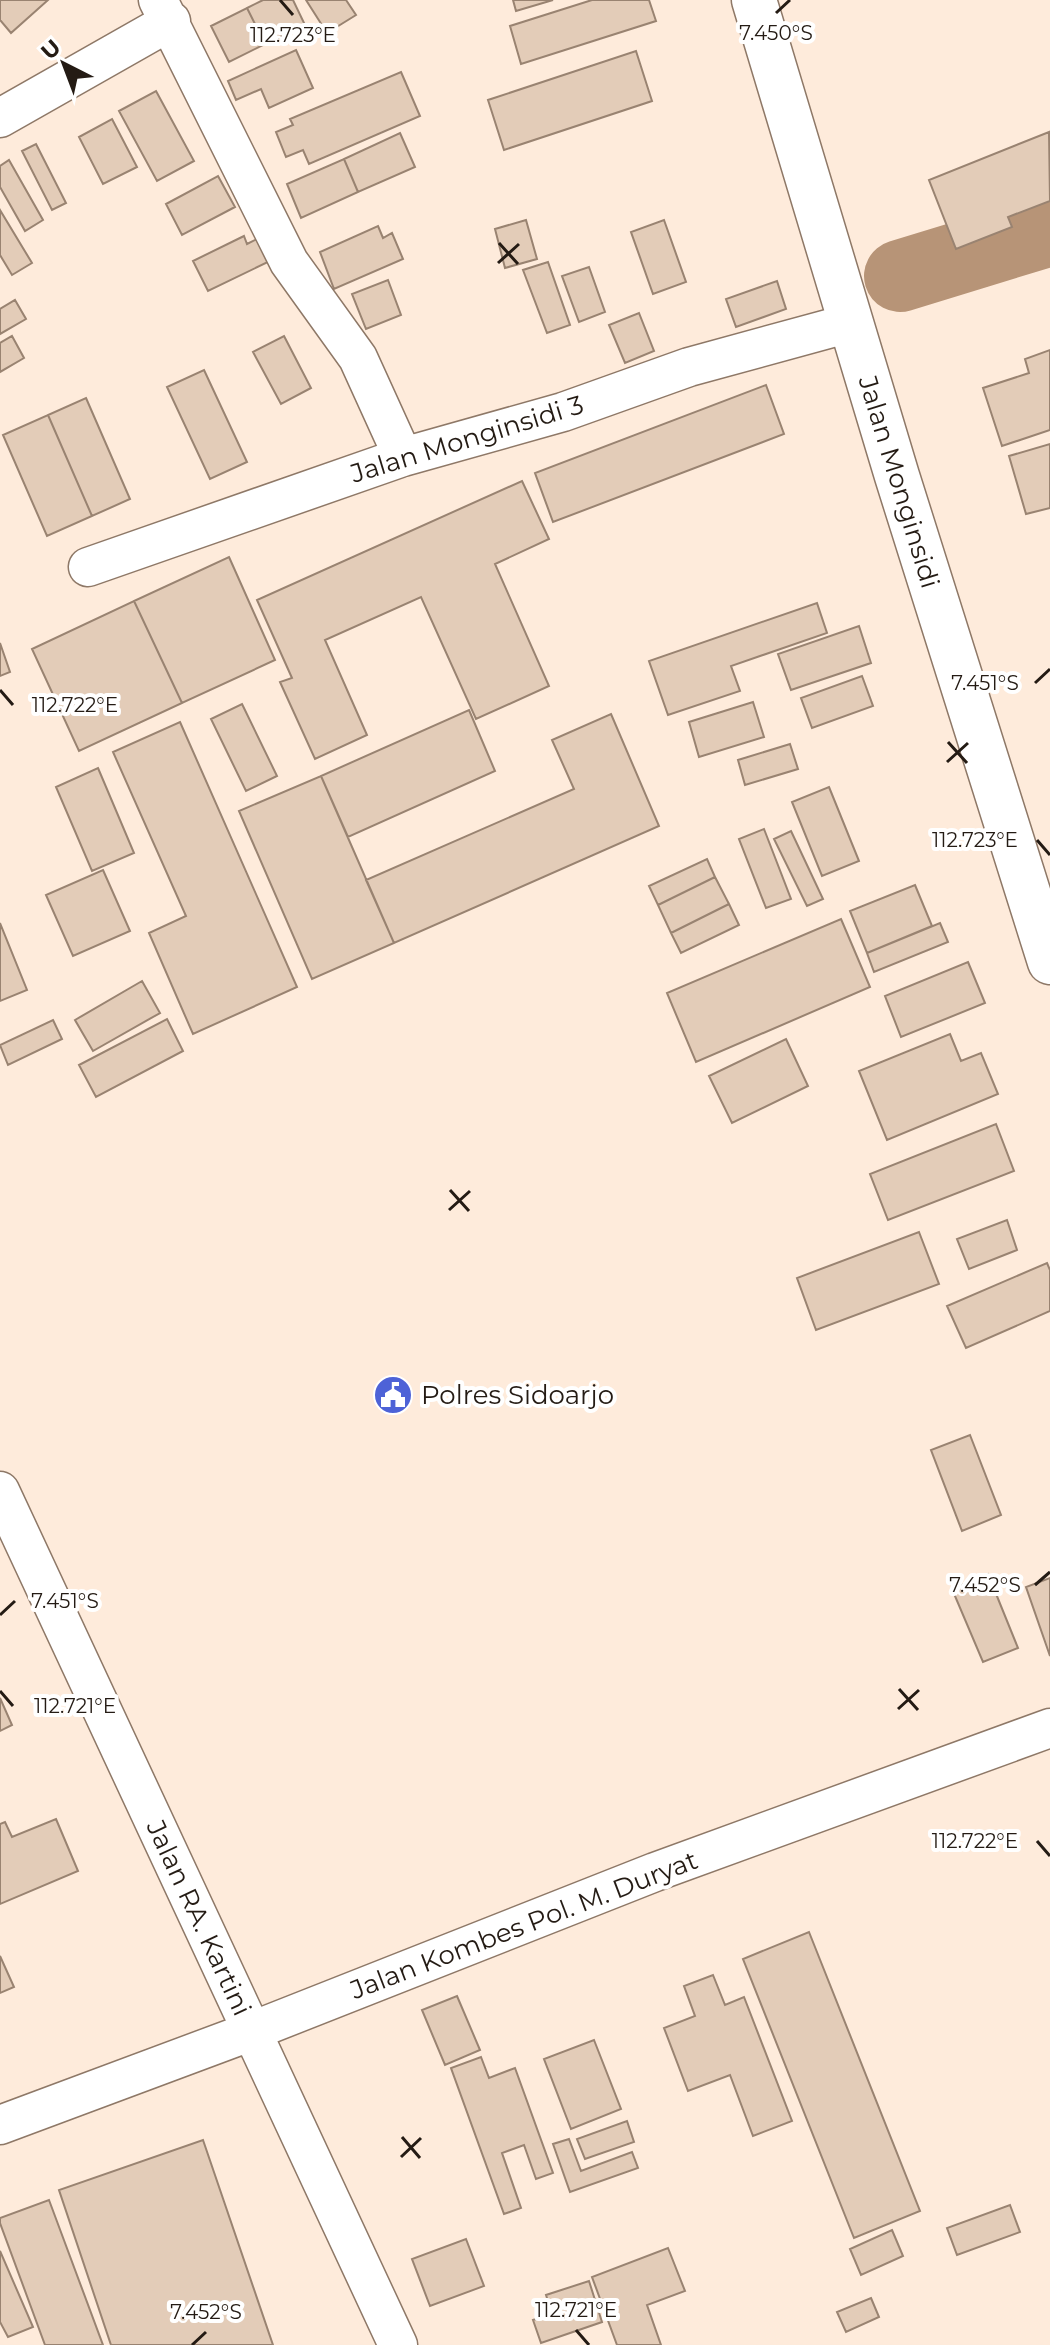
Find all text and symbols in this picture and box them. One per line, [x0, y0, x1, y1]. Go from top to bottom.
text: 7.450°S [739, 21, 813, 45]
text: 112.723°E [250, 23, 336, 47]
north arrow [24, 24, 104, 104]
text: U [35, 34, 66, 65]
street label: Jalan Monginsidi [851, 371, 947, 592]
street label: Jalan Monginsidi 3 [346, 388, 587, 490]
text: 7.451°S [951, 671, 1019, 695]
text: 112.722°E [32, 693, 118, 717]
text: 112.723°E [932, 828, 1018, 852]
public building icon: Polres Sidoarjo [372, 1374, 414, 1416]
place label: Polres Sidoarjo [421, 1379, 614, 1411]
text: 7.452°S [949, 1573, 1021, 1597]
text: 7.451°S [31, 1589, 99, 1613]
text: 112.721°E [34, 1694, 116, 1718]
street label: Jalan RA. Kartini [139, 1814, 258, 2021]
text: 112.722°E [932, 1829, 1018, 1853]
street label: Jalan Kombes Pol. M. Duryat [345, 1844, 702, 2006]
text: 112.721°E [535, 2298, 617, 2322]
text: 7.452°S [170, 2300, 242, 2324]

